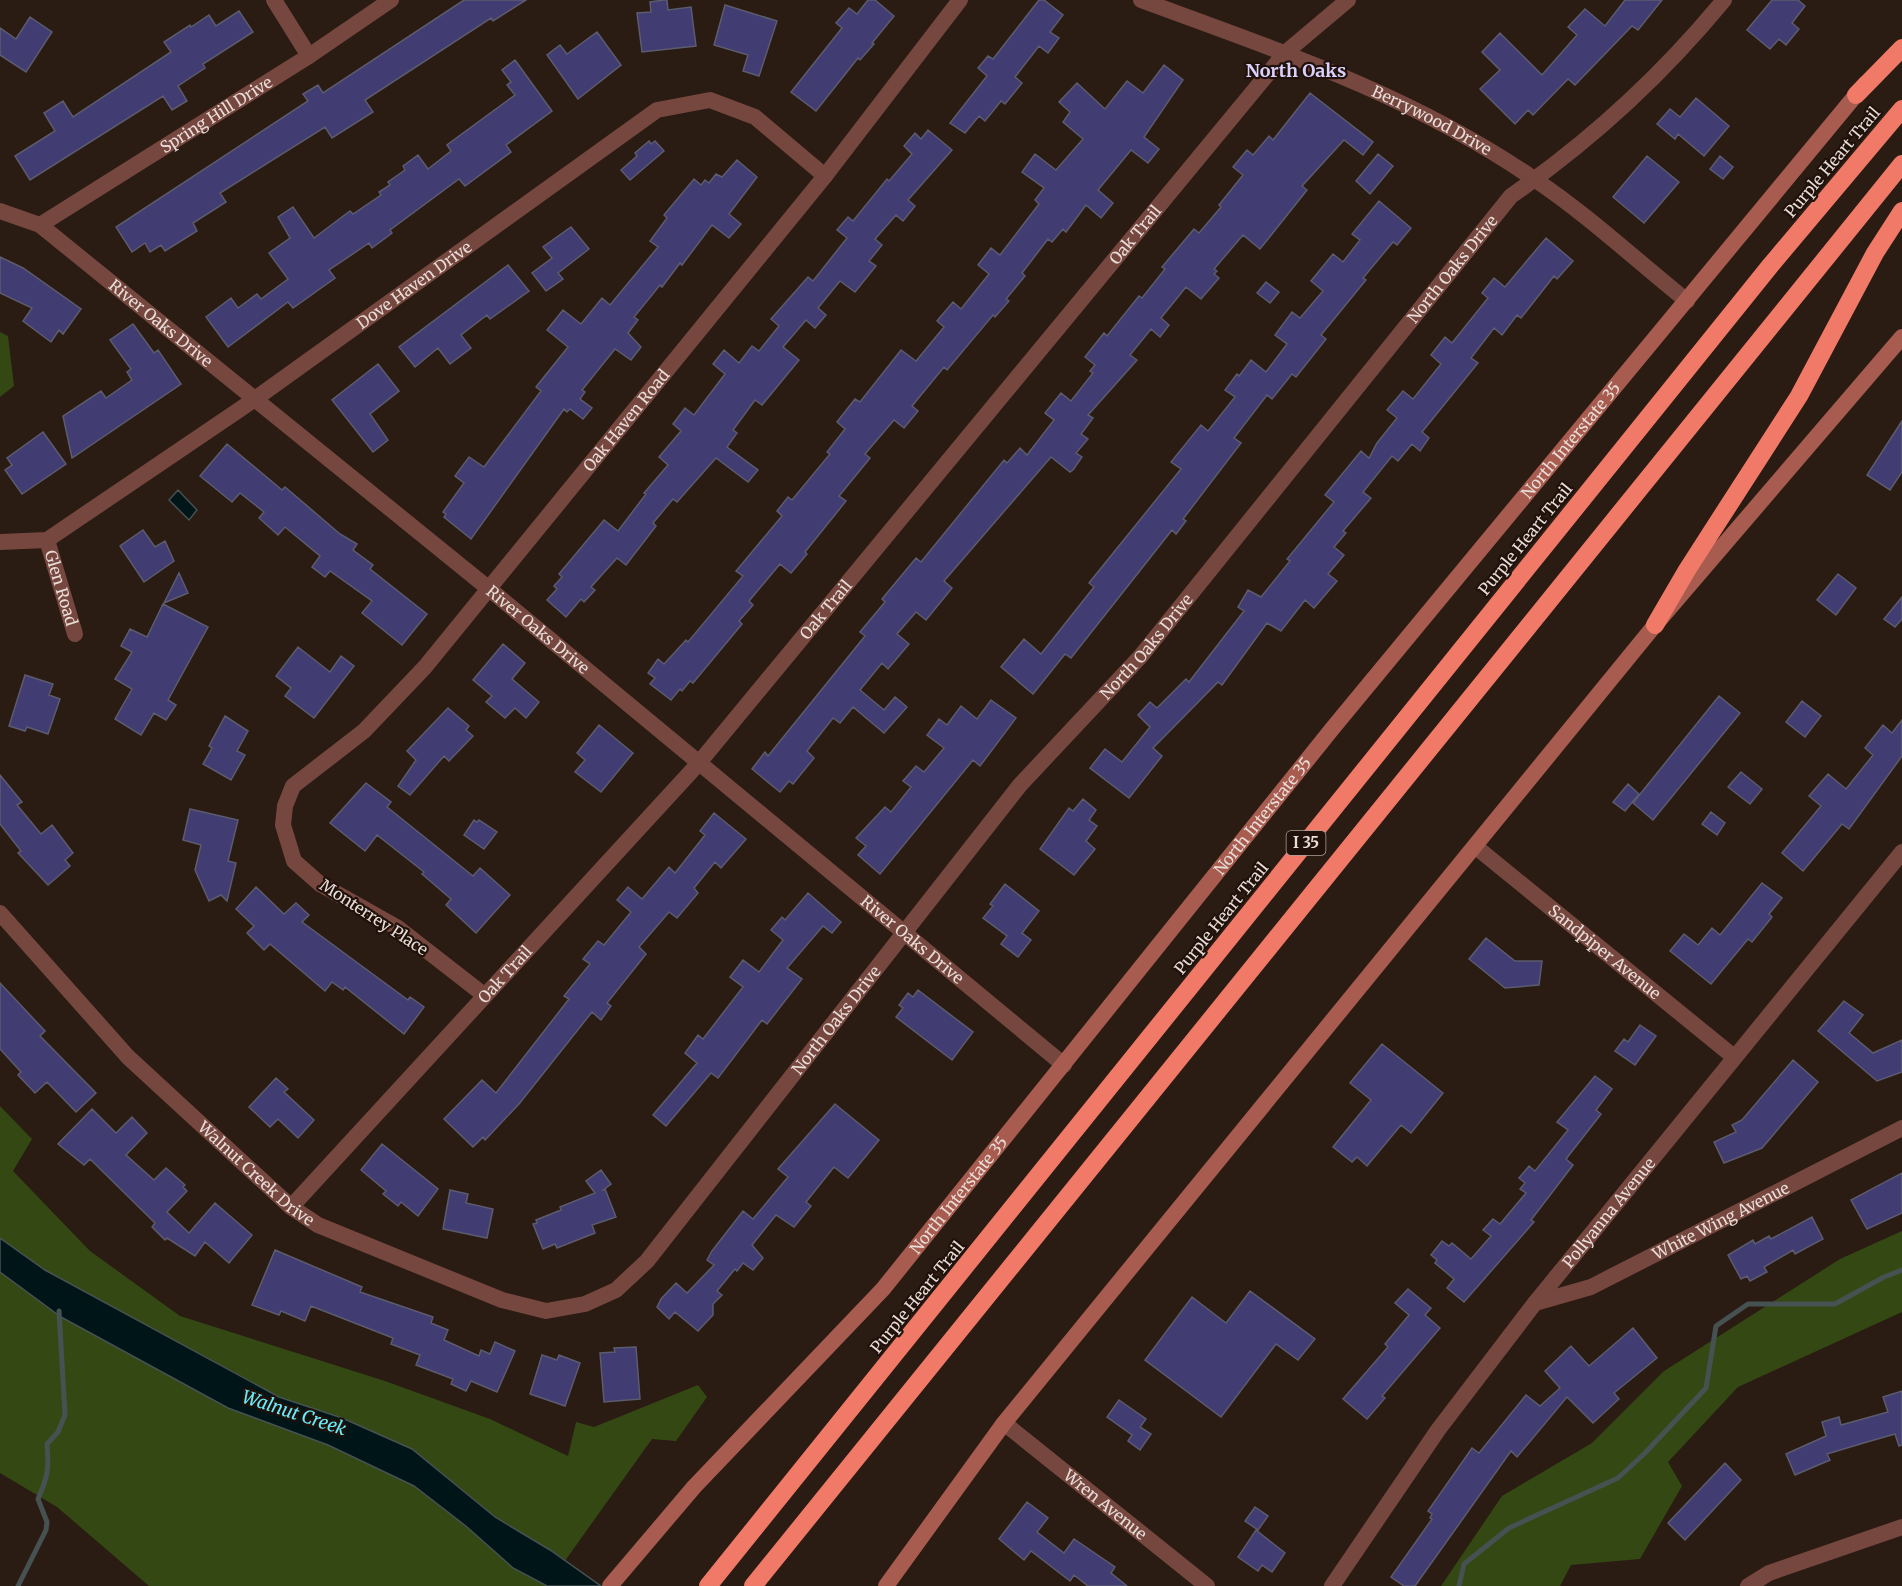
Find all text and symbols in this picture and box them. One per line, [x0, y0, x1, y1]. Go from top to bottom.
district label: North Oaks [1246, 59, 1346, 82]
street label: Spring Hill Drive [156, 72, 276, 157]
street label: Berrywood Drive [1369, 81, 1495, 159]
street label: Purple Heart Trail [1780, 103, 1884, 221]
street label: Oak Trail [1105, 201, 1165, 268]
street label: North Oaks Drive [1403, 211, 1502, 327]
street label: Dove Haven Drive [352, 237, 475, 333]
street label: River Oaks Drive [105, 275, 217, 371]
street label: Oak Haven Road [579, 365, 674, 475]
street label: North Interstate 35 [1517, 378, 1625, 502]
street label: Purple Heart Trail [1474, 479, 1576, 599]
street label: Glen Road [41, 548, 82, 629]
street label: Oak Trail [795, 576, 856, 643]
street label: River Oaks Drive [482, 581, 594, 678]
street label: North Oaks Drive [1096, 590, 1197, 704]
street label: North Interstate 35 [1209, 753, 1316, 879]
road number: I 35 [1286, 831, 1326, 855]
street label: Purple Heart Trail [1170, 858, 1272, 978]
street label: Monterrey Place [316, 875, 432, 959]
street label: River Oaks Drive [857, 891, 968, 988]
street label: Sandpiper Avenue [1544, 900, 1665, 1003]
street label: Oak Trail [473, 941, 536, 1007]
street label: North Oaks Drive [787, 962, 885, 1078]
street label: Walnut Creek Drive [193, 1116, 318, 1230]
street label: North Interstate 35 [905, 1132, 1012, 1258]
street label: Pollyanna Avenue [1558, 1153, 1659, 1272]
street label: White Wing Avenue [1648, 1177, 1793, 1264]
street label: Purple Heart Trail [866, 1237, 968, 1357]
water label: Walnut Creek [239, 1385, 349, 1440]
street label: Wren Avenue [1059, 1464, 1151, 1544]

